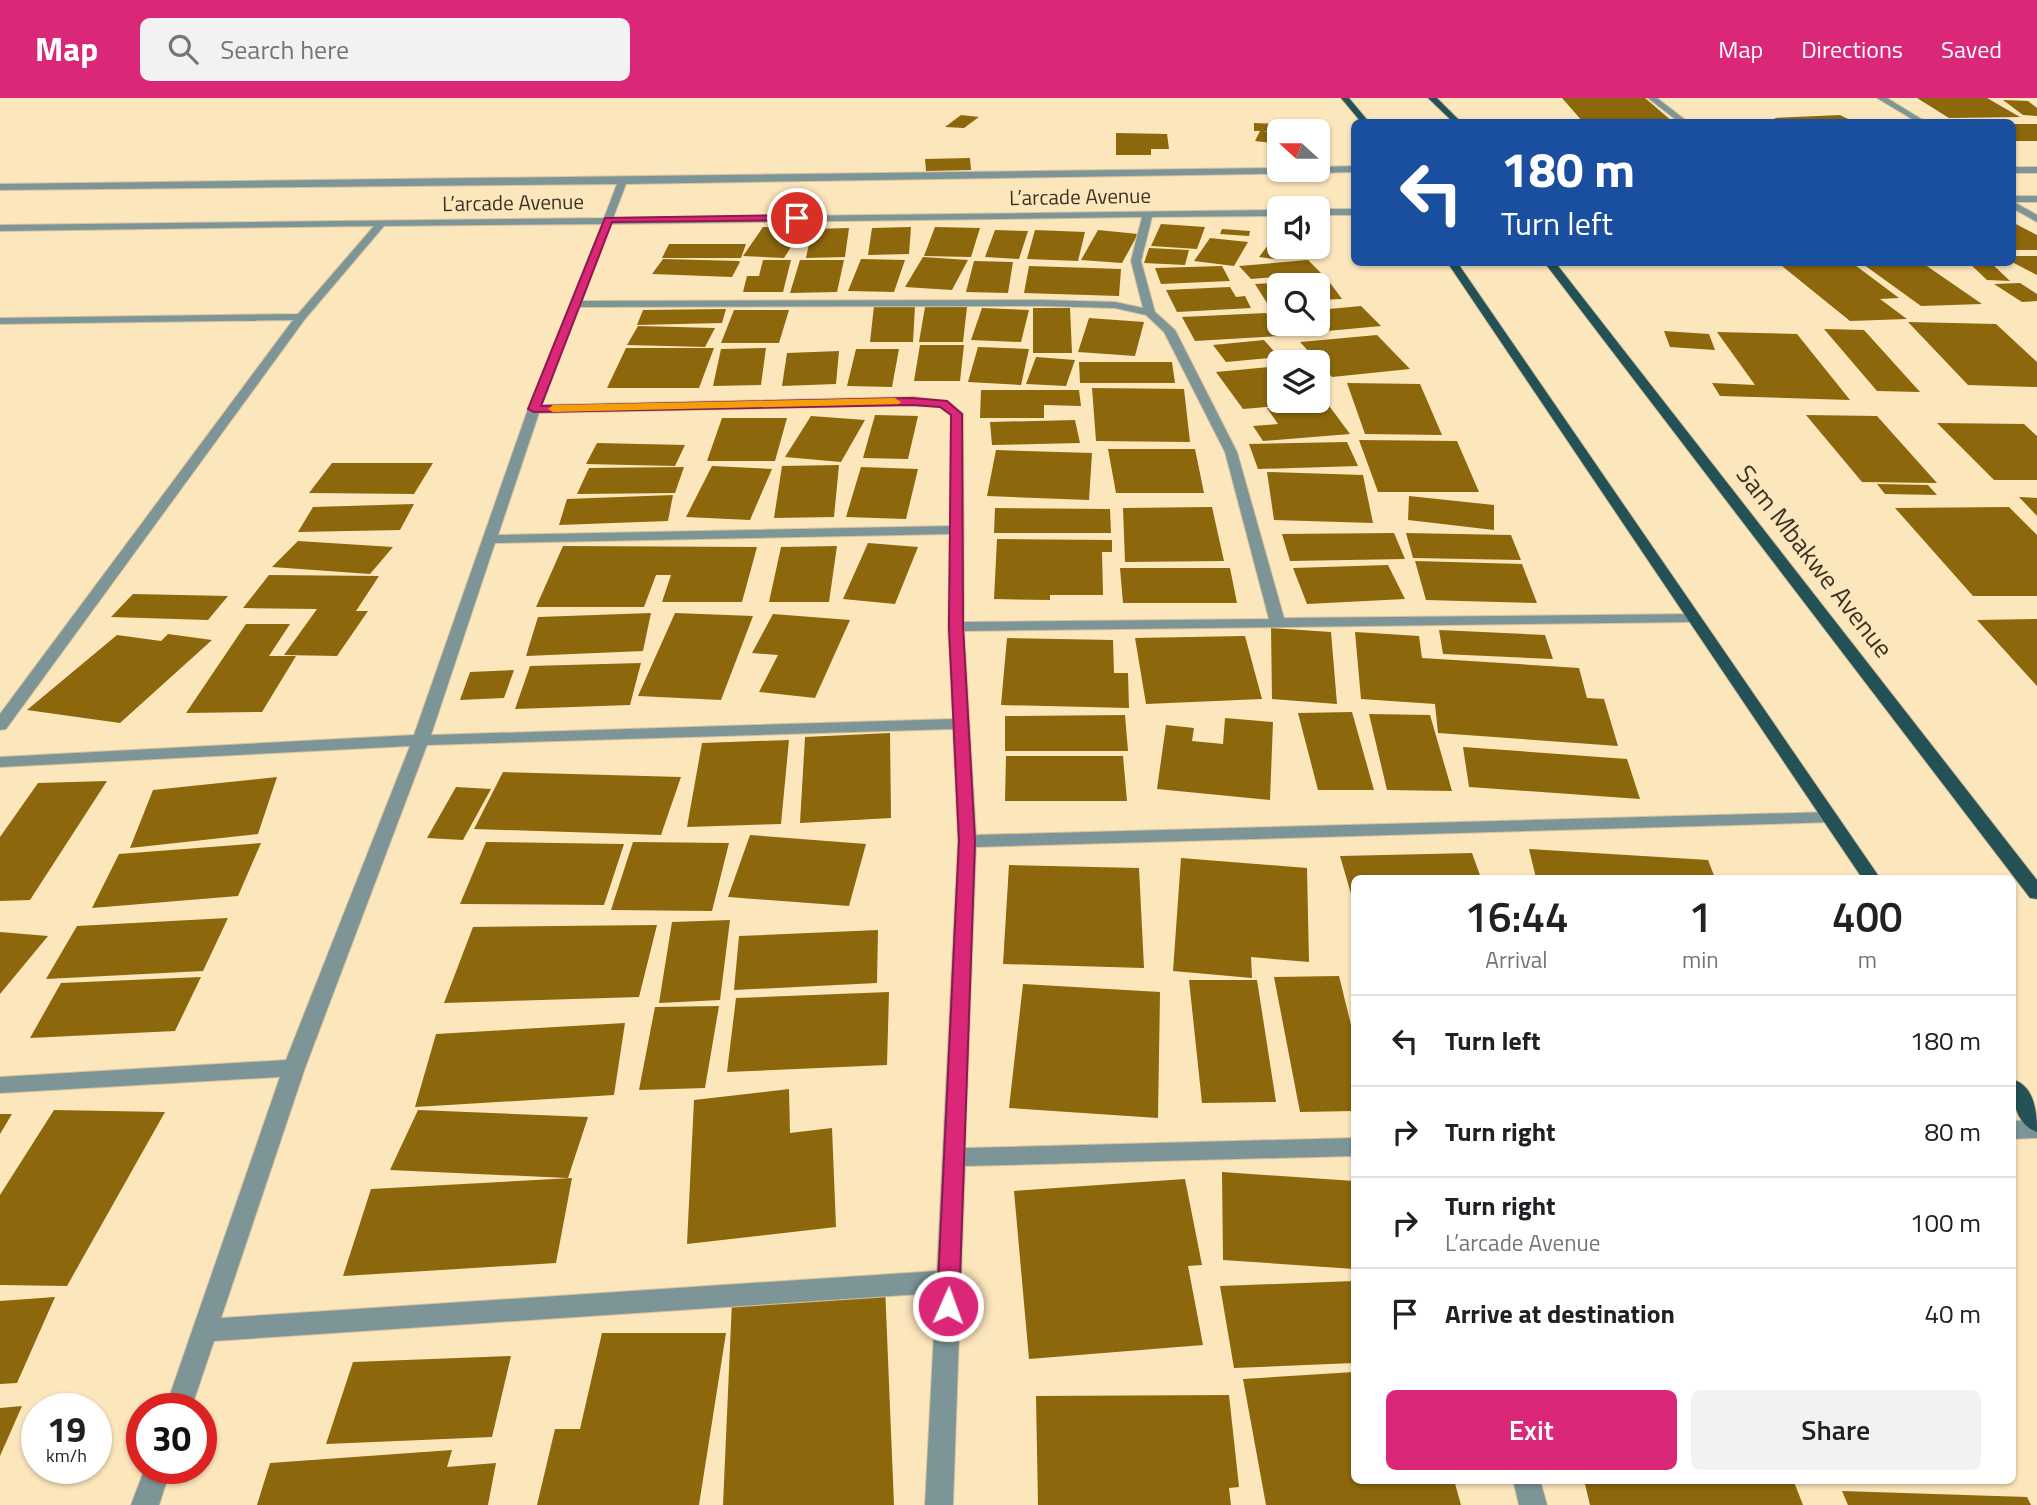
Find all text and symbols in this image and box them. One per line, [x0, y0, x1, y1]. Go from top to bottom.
search box [140, 18, 630, 81]
text: Map [35, 24, 98, 74]
icon: search [164, 30, 202, 68]
text: Search here [220, 30, 349, 69]
text: Map [1718, 31, 1763, 67]
text: Directions [1801, 31, 1903, 67]
text: Saved [1941, 31, 2002, 67]
north arrow [1267, 119, 1330, 182]
map controls [1267, 119, 1330, 413]
text: 180 m [1501, 131, 1635, 206]
icon: left [1386, 147, 1477, 238]
street label: L’arcade Avenue [1009, 179, 1151, 213]
street label: L’arcade Avenue [442, 185, 584, 219]
pin [767, 188, 827, 248]
button: sound [1267, 196, 1330, 259]
icon: arrive [778, 199, 816, 237]
text: Turn left [1501, 199, 1613, 247]
button: search [1267, 273, 1330, 336]
button: layers [1267, 350, 1330, 413]
street label: Sam Mbakwe Avenue [1727, 456, 1903, 666]
text: 16:44 [1464, 884, 1569, 948]
text: 1 [1689, 884, 1712, 948]
text: 400 [1832, 884, 1903, 948]
text: Arrival [1485, 942, 1548, 977]
text: min [1682, 942, 1719, 977]
text: m [1858, 942, 1877, 977]
text: Turn left [1445, 1021, 1540, 1060]
text: 180 m [1910, 1021, 1981, 1060]
icon: left [1386, 1022, 1424, 1060]
text: Turn right [1445, 1112, 1556, 1151]
text: 80 m [1924, 1112, 1981, 1151]
icon: right [1386, 1113, 1424, 1151]
text: Turn right [1445, 1186, 1556, 1225]
text: 100 m [1910, 1203, 1981, 1242]
icon: right [1386, 1204, 1424, 1242]
text: L’arcade Avenue [1445, 1225, 1600, 1260]
position arrow [911, 1269, 985, 1343]
text: Arrive at destination [1445, 1294, 1675, 1333]
text: 40 m [1924, 1294, 1981, 1333]
icon: arrive [1386, 1295, 1424, 1333]
button: Exit [1386, 1390, 1677, 1470]
button: Share [1691, 1390, 1981, 1470]
speed limit sign: 30 [126, 1393, 217, 1484]
text: 19 [47, 1402, 86, 1456]
text: km/h [46, 1442, 87, 1469]

